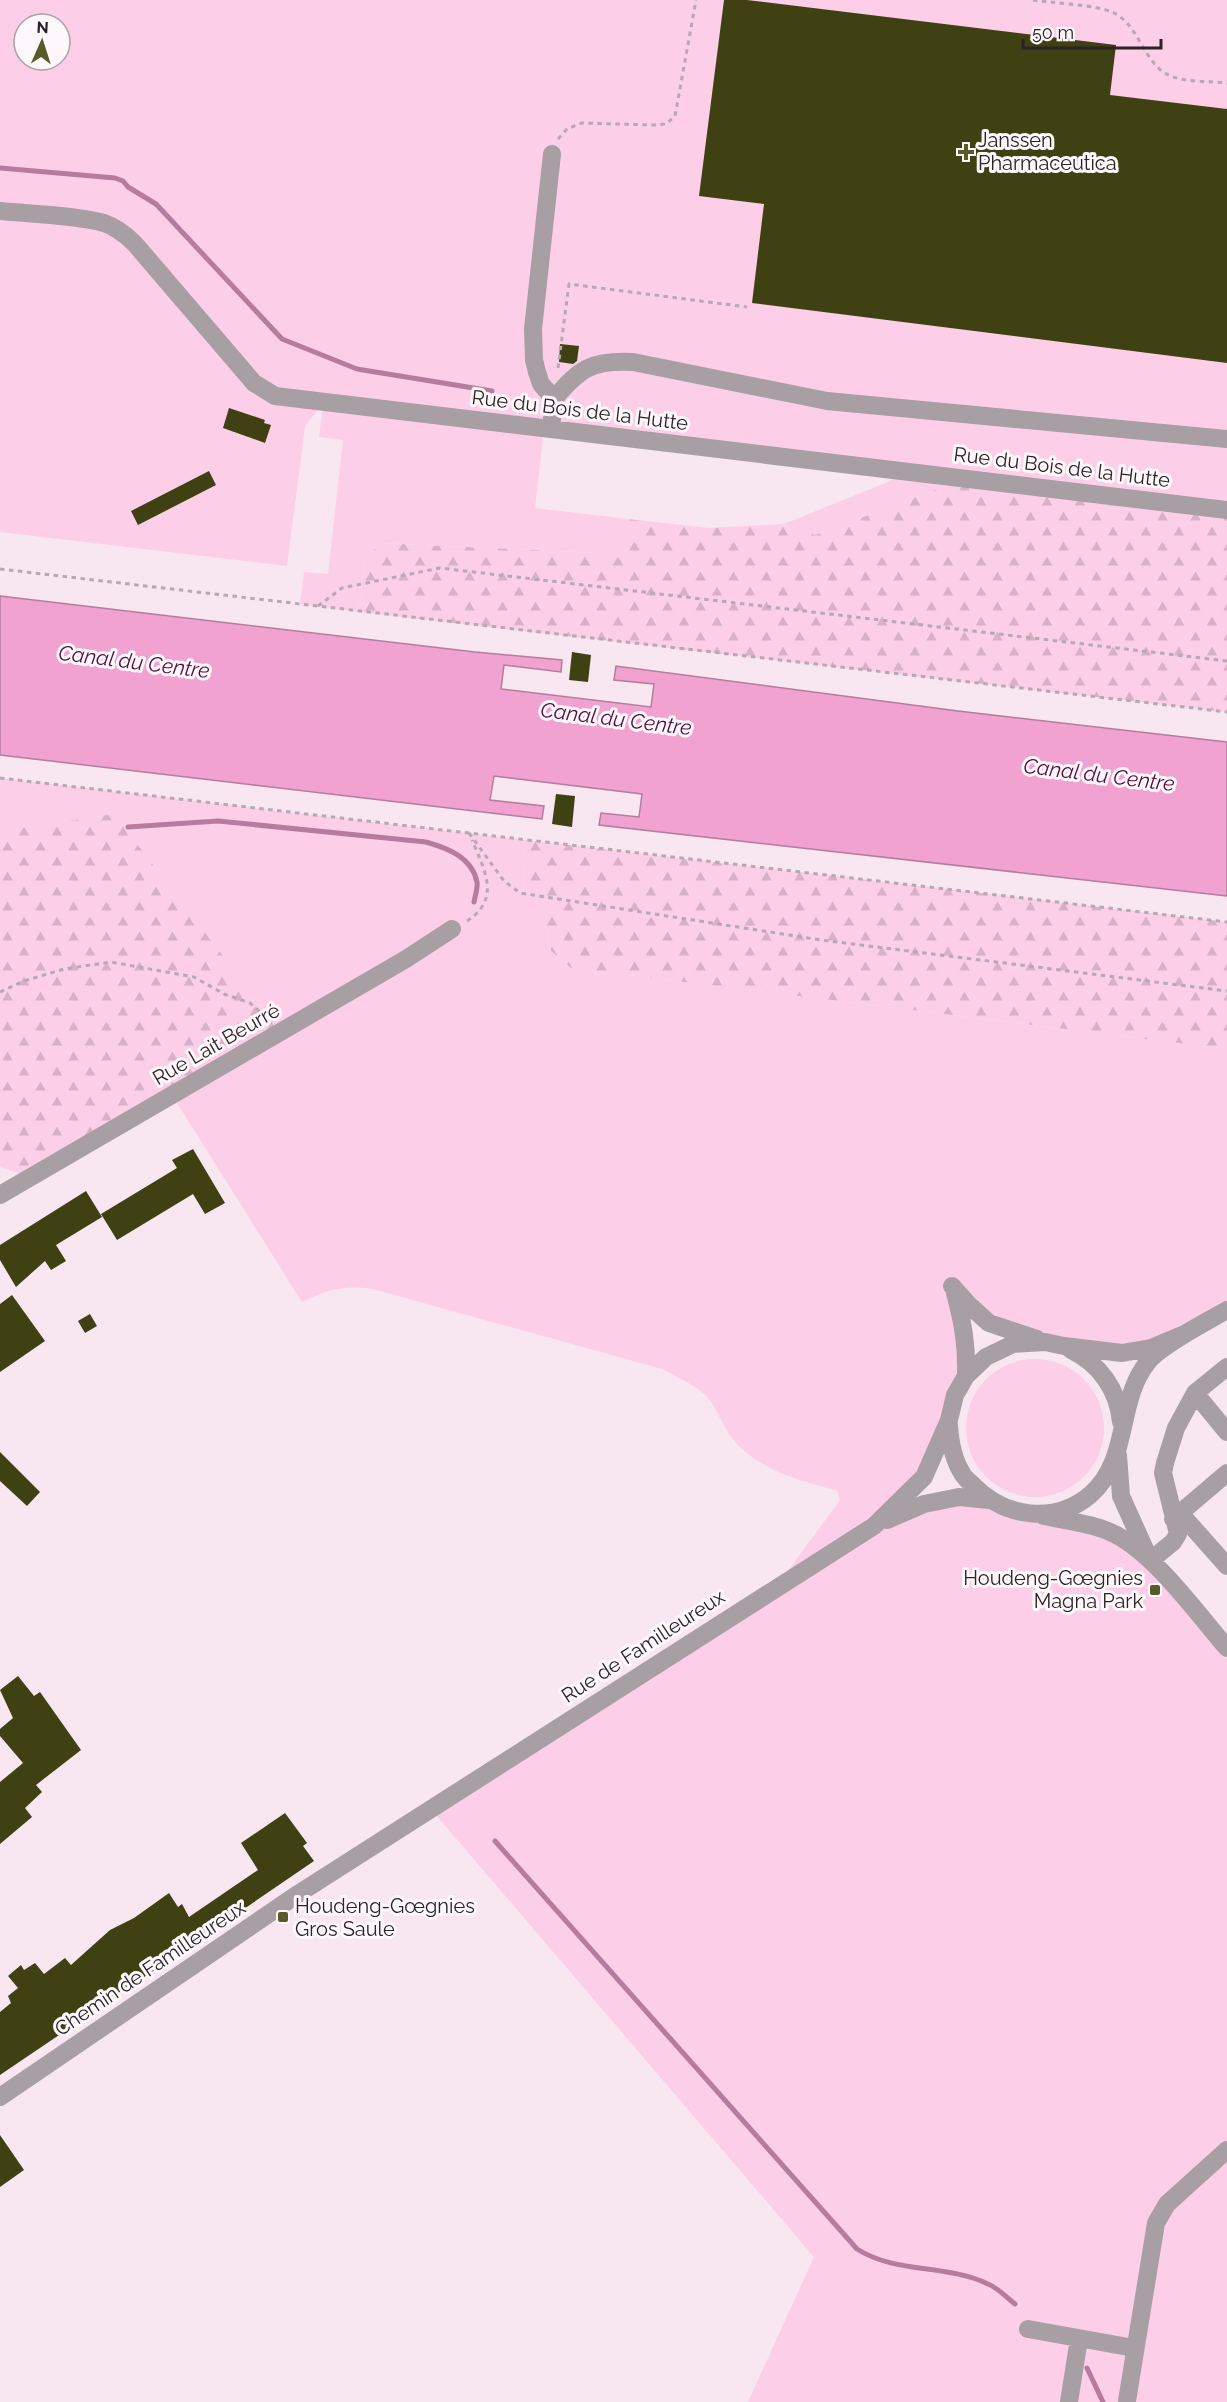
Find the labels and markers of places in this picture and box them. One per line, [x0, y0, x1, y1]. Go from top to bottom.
place label: Janssen Pharmaceutica [978, 128, 1117, 175]
marker: Janssen Pharmaceutica [959, 145, 973, 159]
place label: Houdeng-Gœgnies Magna Park [963, 1566, 1143, 1613]
marker: Houdeng-Gœgnies Magna Park [1148, 1583, 1162, 1597]
place label: Houdeng-Gœgnies Gros Saule [295, 1894, 475, 1941]
marker: Houdeng-Gœgnies Gros Saule [276, 1910, 290, 1924]

